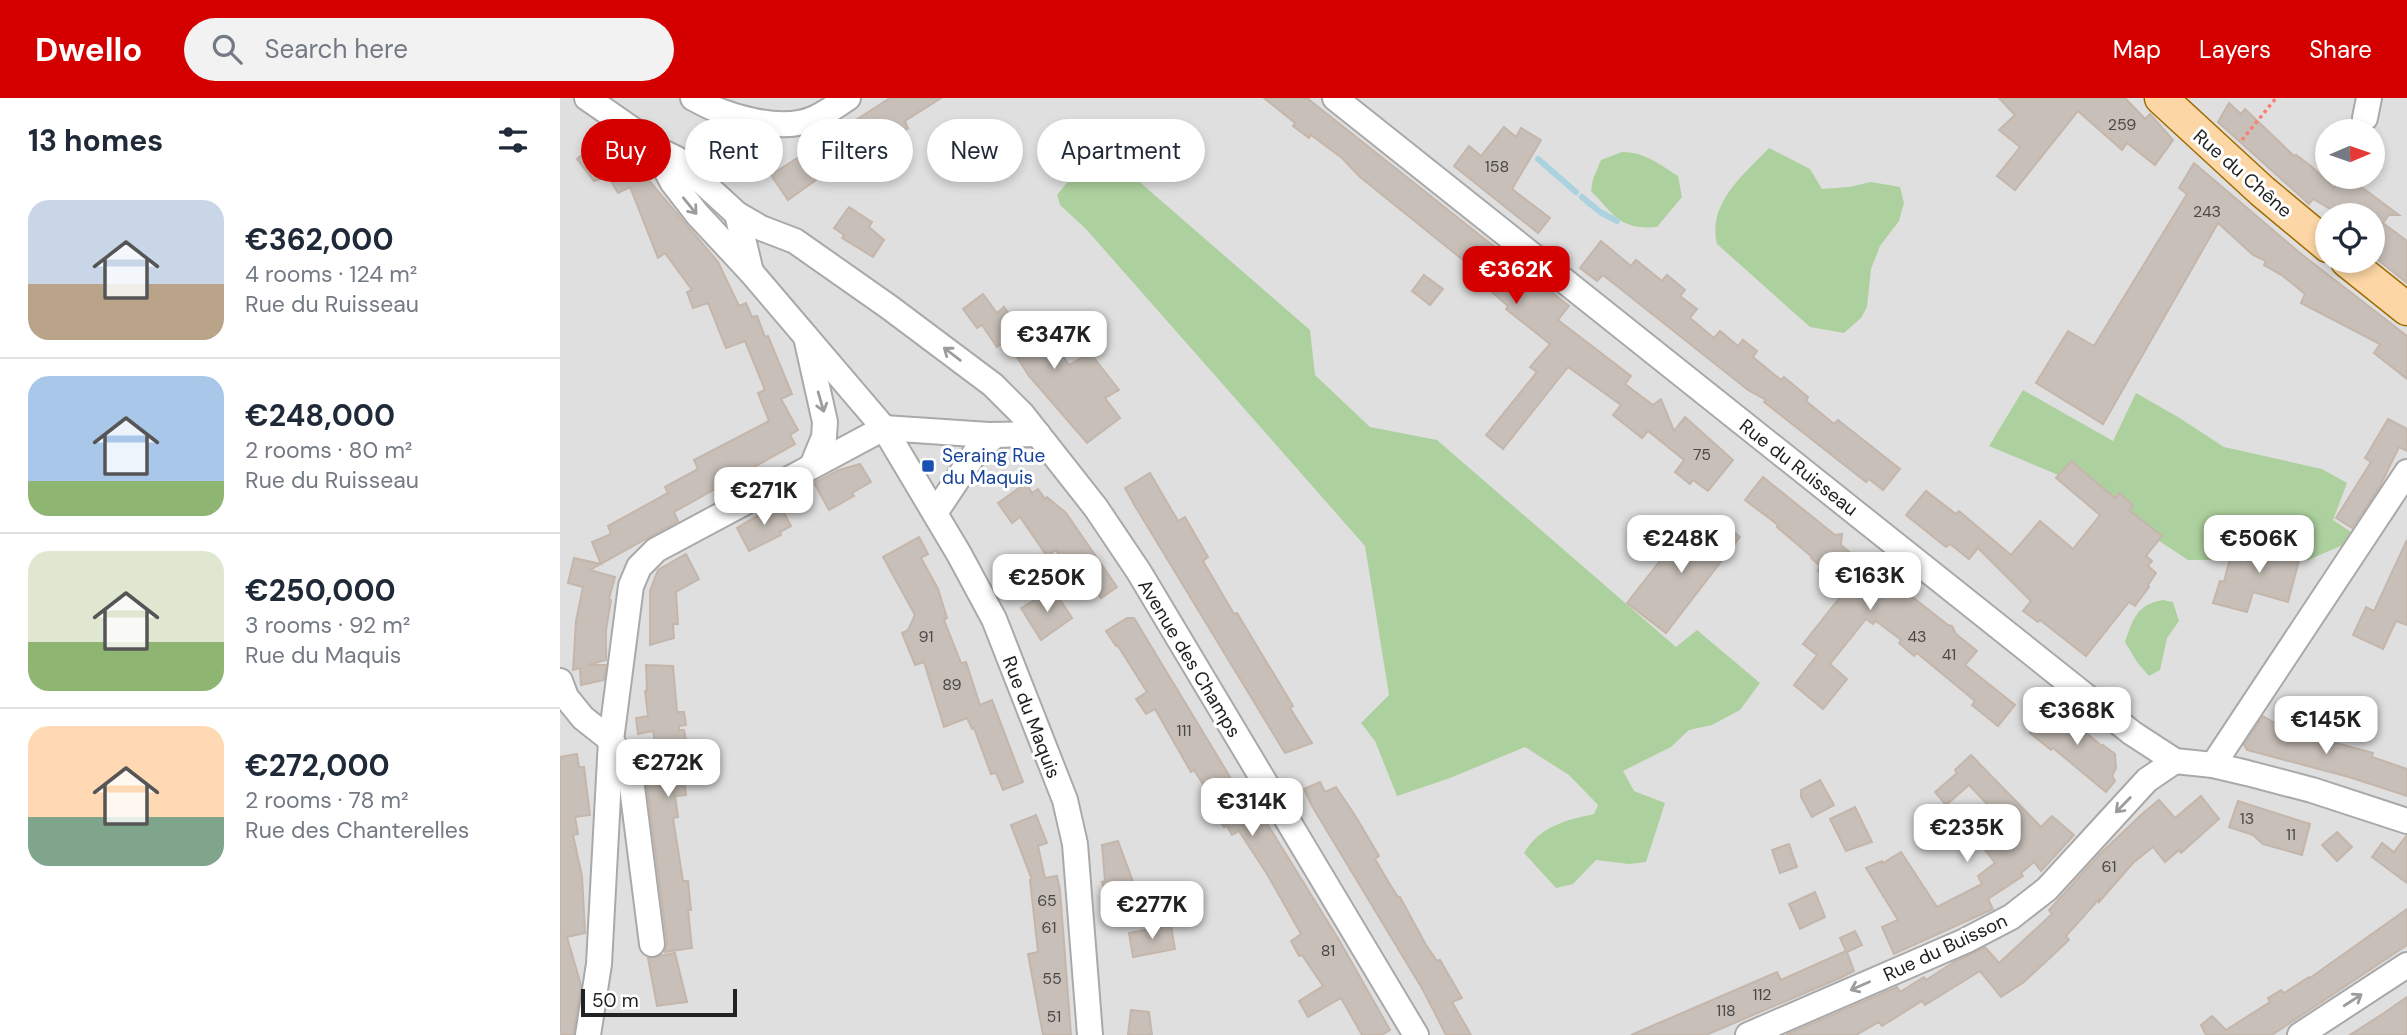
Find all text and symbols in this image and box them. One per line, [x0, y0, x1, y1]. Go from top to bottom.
search box [184, 18, 674, 81]
text: Dwello [35, 28, 142, 71]
icon: search [208, 30, 246, 68]
text: Search here [264, 32, 408, 66]
text: Map [2113, 34, 2161, 65]
text: Layers [2199, 34, 2271, 65]
text: Share [2309, 34, 2372, 65]
house number: 259 [2108, 114, 2136, 135]
chip: Buy [581, 119, 671, 182]
chip: Rent [685, 119, 783, 182]
chip: Filters [797, 119, 913, 182]
chip: New [927, 119, 1023, 182]
chip: Apartment [1037, 119, 1205, 182]
north arrow [2315, 119, 2385, 189]
map controls [2315, 119, 2385, 273]
text: 13 homes [28, 121, 163, 160]
icon: filters [494, 121, 532, 159]
street label: Rue du Chêne [2188, 124, 2297, 223]
house number: 158 [1485, 156, 1509, 177]
one-way arrow [683, 196, 698, 214]
house number: 243 [2193, 201, 2221, 222]
button: locate [2315, 203, 2385, 273]
text: €362,000 [245, 220, 394, 259]
icon: home [84, 228, 168, 312]
pin: €362K [1467, 246, 1565, 306]
text: €362K [1479, 254, 1553, 284]
text: 4 rooms · 124 m² [245, 259, 417, 289]
text: Rue du Ruisseau [245, 289, 419, 319]
pin: €347K [1005, 312, 1103, 371]
text: €347K [1017, 319, 1091, 349]
one-way arrow [943, 347, 962, 362]
one-way arrow [815, 391, 828, 413]
text: €248,000 [245, 396, 395, 435]
icon: home [84, 404, 168, 488]
street label: Rue du Ruisseau [1734, 413, 1863, 521]
text: 2 rooms · 80 m² [245, 435, 412, 465]
place label: Seraing Rue du Maquis [942, 443, 1045, 490]
house number: 75 [1693, 444, 1711, 465]
marker: Seraing Rue du Maquis [920, 458, 936, 474]
text: Rue du Ruisseau [245, 465, 419, 495]
pin: €271K [715, 468, 813, 527]
text: €271K [730, 475, 798, 505]
pin: €248K [1632, 516, 1730, 575]
pin: €506K [2210, 516, 2308, 575]
text: €248K [1643, 523, 1719, 553]
text: €506K [2220, 523, 2298, 553]
pin: €163K [1821, 552, 1919, 612]
pin: €250K [998, 554, 1096, 614]
text: €163K [1835, 560, 1905, 590]
text: €250K [1009, 562, 1085, 592]
text: €250,000 [245, 571, 396, 610]
street label: Avenue des Champs [1132, 575, 1247, 742]
icon: home [84, 579, 168, 663]
text: 3 rooms · 92 m² [245, 610, 410, 640]
house number: 91 [919, 626, 933, 647]
house number: 43 [1907, 626, 1927, 647]
text: Rue du Maquis [245, 640, 401, 670]
house number: 41 [1942, 644, 1956, 665]
street label: Rue du Maquis [997, 652, 1066, 782]
house number: 89 [942, 674, 962, 695]
pin: €368K [2028, 688, 2126, 747]
text: €368K [2039, 695, 2115, 725]
pin: €145K [2277, 696, 2375, 756]
text: €145K [2291, 704, 2361, 734]
house number: 111 [1177, 720, 1191, 741]
pin: €272K [619, 740, 717, 799]
text: €272,000 [245, 746, 390, 785]
text: €272K [632, 747, 704, 777]
icon: home [84, 754, 168, 838]
pin: €314K [1203, 778, 1301, 838]
text: 2 rooms · 78 m² [245, 785, 409, 815]
text: €314K [1217, 786, 1287, 816]
one-way arrow [2115, 796, 2132, 813]
pin: €235K [1918, 804, 2016, 864]
house number: 13 [2240, 808, 2254, 829]
text: €235K [1930, 812, 2004, 842]
text: Rue des Chanterelles [245, 815, 469, 845]
house number: 11 [2286, 824, 2296, 845]
house number: 61 [2101, 856, 2117, 877]
pin: €277K [1103, 882, 1201, 941]
text: €277K [1116, 889, 1188, 919]
house number: 65 [1037, 890, 1057, 911]
street label: Rue du Buisson [1879, 908, 2011, 987]
house number: 61 [1041, 917, 1057, 938]
house number: 81 [1321, 940, 1335, 961]
house number: 55 [1042, 968, 1062, 989]
one-way arrow [1850, 980, 1871, 993]
house number: 112 [1752, 984, 1772, 1005]
scale bar [581, 986, 737, 1018]
text: 50 m [592, 988, 639, 1013]
one-way arrow [2343, 992, 2363, 1006]
house number: 118 [1716, 1000, 1736, 1021]
house number: 51 [1047, 1006, 1061, 1027]

